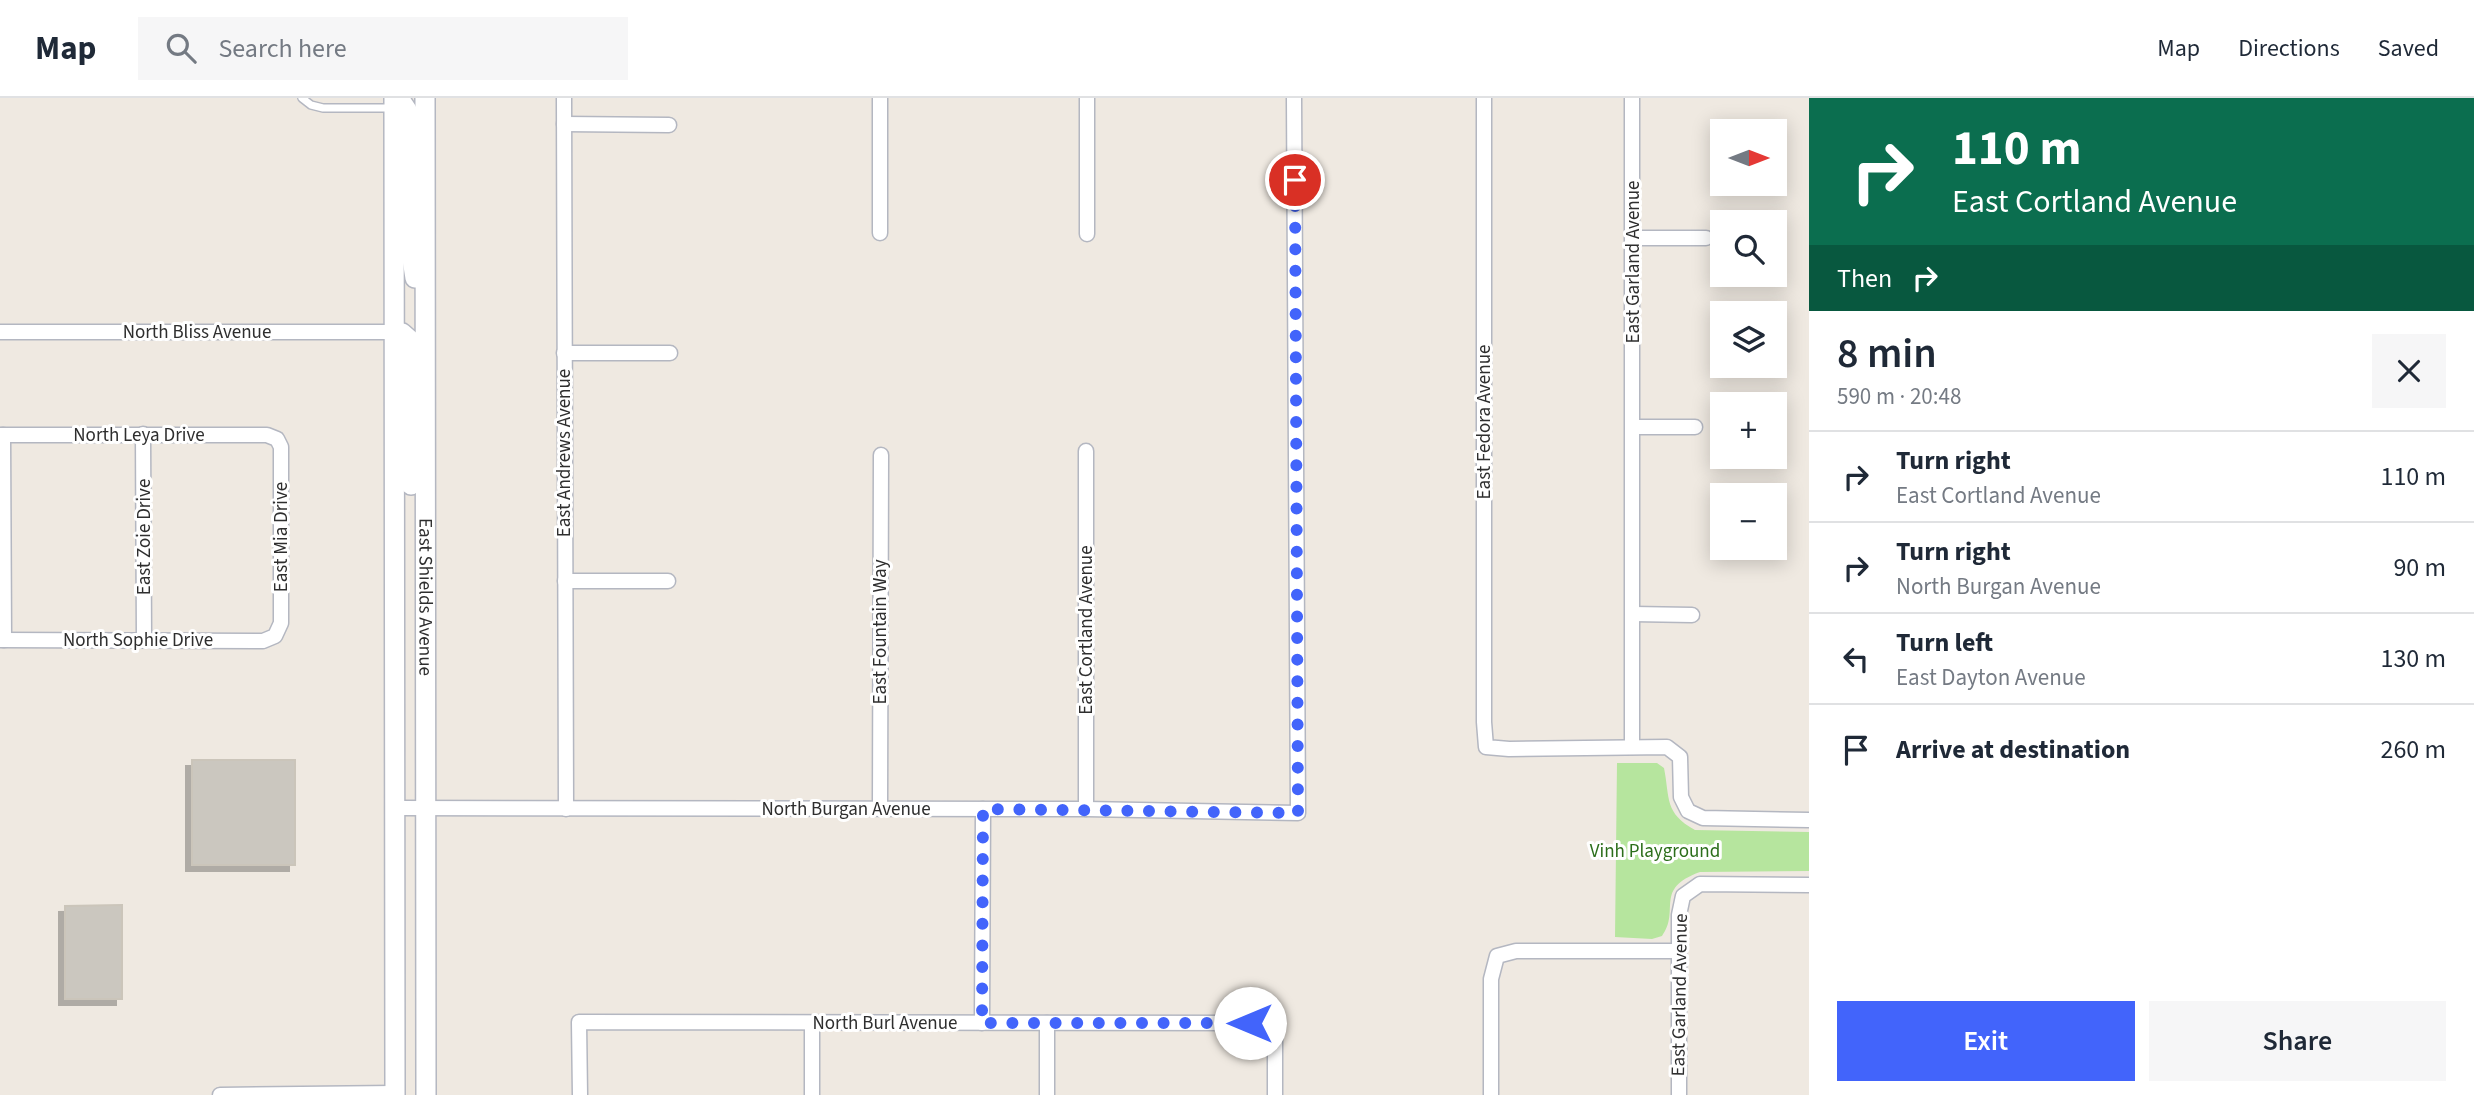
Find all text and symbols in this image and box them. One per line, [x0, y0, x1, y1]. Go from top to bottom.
search box [138, 17, 628, 80]
text: Map [35, 25, 96, 72]
icon: search [162, 29, 200, 67]
text: Search here [218, 30, 347, 67]
text: Map [2157, 31, 2200, 66]
text: Directions [2238, 31, 2340, 66]
text: Saved [2378, 31, 2439, 66]
text: 110 m [1952, 114, 2081, 184]
north arrow [1710, 119, 1787, 196]
map controls [1710, 119, 1787, 560]
icon: right [1837, 126, 1928, 217]
pin [1265, 150, 1325, 210]
icon: arrive [1276, 161, 1314, 199]
text: East Cortland Avenue [1952, 179, 2237, 225]
street label: East Garland Avenue [1620, 180, 1647, 344]
button: search [1710, 210, 1787, 287]
icon: right [1906, 259, 1944, 297]
text: Then [1837, 260, 1892, 297]
button: layers [1710, 301, 1787, 378]
street label: North Bliss Avenue [123, 319, 271, 346]
text: 8 min [1837, 324, 1937, 384]
button: close [2372, 334, 2446, 408]
street label: East Fedora Avenue [1471, 345, 1498, 499]
street label: East Andrews Avenue [551, 369, 578, 537]
text: 590 m · 20:48 [1837, 380, 1961, 413]
button: + [1710, 392, 1787, 469]
street label: North Leya Drive [73, 422, 205, 449]
text: Turn right [1896, 442, 2011, 479]
icon: right [1837, 458, 1875, 496]
text: 110 m [2380, 458, 2446, 495]
street label: East Zoie Drive [131, 479, 158, 595]
text: East Cortland Avenue [1896, 479, 2101, 512]
street label: East Mia Drive [268, 482, 295, 592]
button: − [1710, 483, 1787, 560]
street label: East Shields Avenue [412, 518, 439, 676]
text: Turn right [1896, 533, 2011, 570]
street label: East Cortland Avenue [1073, 545, 1100, 715]
icon: right [1837, 549, 1875, 587]
text: 90 m [2393, 549, 2446, 586]
street label: East Fountain Way [867, 559, 894, 705]
text: North Burgan Avenue [1896, 570, 2101, 603]
text: Turn left [1896, 624, 1993, 661]
street label: North Sophie Drive [63, 627, 213, 654]
icon: left [1837, 640, 1875, 678]
text: 130 m [2380, 640, 2446, 677]
text: East Dayton Avenue [1896, 661, 2086, 694]
icon: arrive [1837, 731, 1875, 769]
text: Arrive at destination [1896, 731, 2130, 768]
text: 260 m [2380, 731, 2446, 768]
street label: North Burgan Avenue [761, 796, 931, 823]
park label: Vinh Playground [1590, 838, 1720, 865]
street label: East Garland Avenue [1665, 913, 1695, 1077]
position arrow [1213, 986, 1287, 1060]
button: Exit [1837, 1001, 2135, 1081]
button: Share [2149, 1001, 2446, 1081]
street label: North Burl Avenue [812, 1010, 958, 1037]

